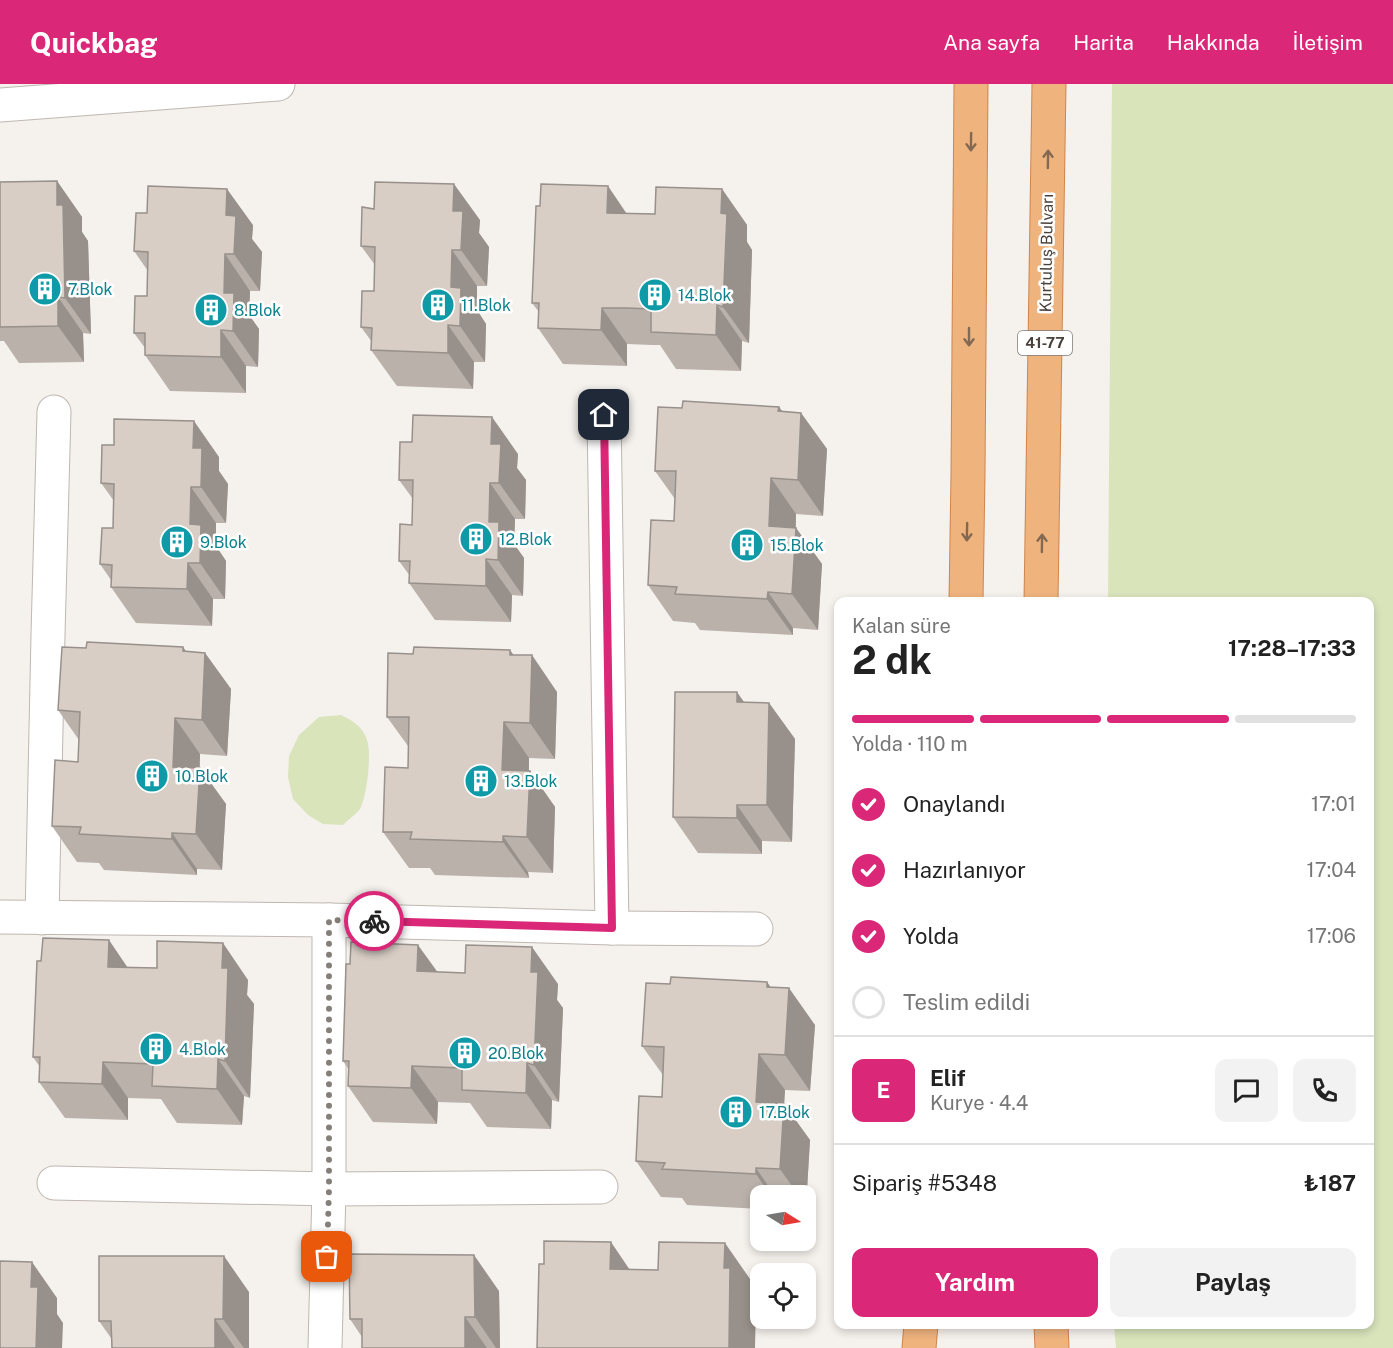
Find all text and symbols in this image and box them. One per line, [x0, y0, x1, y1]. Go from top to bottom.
text: Quickbag [30, 26, 158, 59]
text: Ana sayfa [943, 30, 1040, 55]
text: Harita [1073, 30, 1134, 55]
text: Hakkında [1167, 30, 1260, 55]
text: İletişim [1293, 30, 1363, 55]
one-way arrow [965, 132, 977, 152]
one-way arrow [1042, 150, 1054, 170]
street label: Kurtuluş Bulvarı [1036, 194, 1057, 313]
building icon: 7.Blok [27, 271, 63, 307]
building icon: 14.Blok [637, 277, 673, 313]
place label: 7.Blok [68, 280, 113, 299]
place label: 14.Blok [678, 286, 731, 305]
building icon: 11.Blok [420, 287, 456, 323]
building icon: 8.Blok [193, 292, 229, 328]
place label: 11.Blok [461, 296, 511, 315]
place label: 8.Blok [234, 301, 281, 320]
one-way arrow [963, 327, 975, 347]
road number: 41-77 [1018, 331, 1072, 355]
pin [578, 389, 629, 440]
icon: home [587, 398, 620, 431]
building icon: 12.Blok [458, 521, 494, 557]
one-way arrow [961, 522, 973, 542]
building icon: 9.Blok [159, 524, 195, 560]
building icon: 15.Blok [729, 527, 765, 563]
place label: 12.Blok [499, 530, 552, 549]
place label: 9.Blok [200, 533, 247, 552]
one-way arrow [1036, 534, 1048, 554]
place label: 15.Blok [770, 536, 824, 555]
text: Kalan süre [852, 614, 951, 638]
text: 17:28–17:33 [1228, 635, 1356, 661]
text: 2 dk [852, 637, 932, 683]
text: Yolda · 110 m [852, 732, 968, 756]
building icon: 10.Blok [134, 758, 170, 794]
building icon: 13.Blok [463, 763, 499, 799]
place label: 10.Blok [175, 767, 228, 786]
place label: 13.Blok [504, 772, 557, 791]
icon: check [852, 788, 885, 821]
text: Onaylandı [903, 791, 1005, 817]
text: 17:01 [1311, 792, 1356, 816]
icon: check [852, 854, 885, 887]
text: Hazırlanıyor [903, 857, 1026, 883]
text: 17:04 [1307, 858, 1356, 882]
courier [344, 891, 404, 951]
icon: bike [358, 905, 391, 938]
icon: check [852, 920, 885, 953]
text: Yolda [903, 923, 959, 949]
text: 17:06 [1307, 924, 1356, 948]
text: Teslim edildi [903, 989, 1030, 1015]
building icon: 4.Blok [138, 1031, 174, 1067]
building icon: 20.Blok [447, 1035, 483, 1071]
place label: 4.Blok [179, 1040, 226, 1059]
place label: 20.Blok [488, 1044, 544, 1063]
button: chat [1215, 1059, 1278, 1122]
button: phone [1293, 1059, 1356, 1122]
text: Elif [930, 1065, 966, 1091]
text: E [877, 1077, 890, 1103]
text: Kurye · 4.4 [930, 1091, 1028, 1115]
building icon: 17.Blok [718, 1094, 754, 1130]
place label: 17.Blok [759, 1103, 810, 1122]
text: Sipariş #5348 [852, 1170, 997, 1196]
text: ₺187 [1304, 1170, 1356, 1196]
north arrow [750, 1185, 816, 1251]
map controls [750, 1185, 816, 1329]
pin [301, 1231, 352, 1282]
icon: bag [310, 1240, 343, 1273]
button: Yardım [852, 1248, 1098, 1317]
button: Paylaş [1110, 1248, 1356, 1317]
button: locate [750, 1263, 816, 1329]

